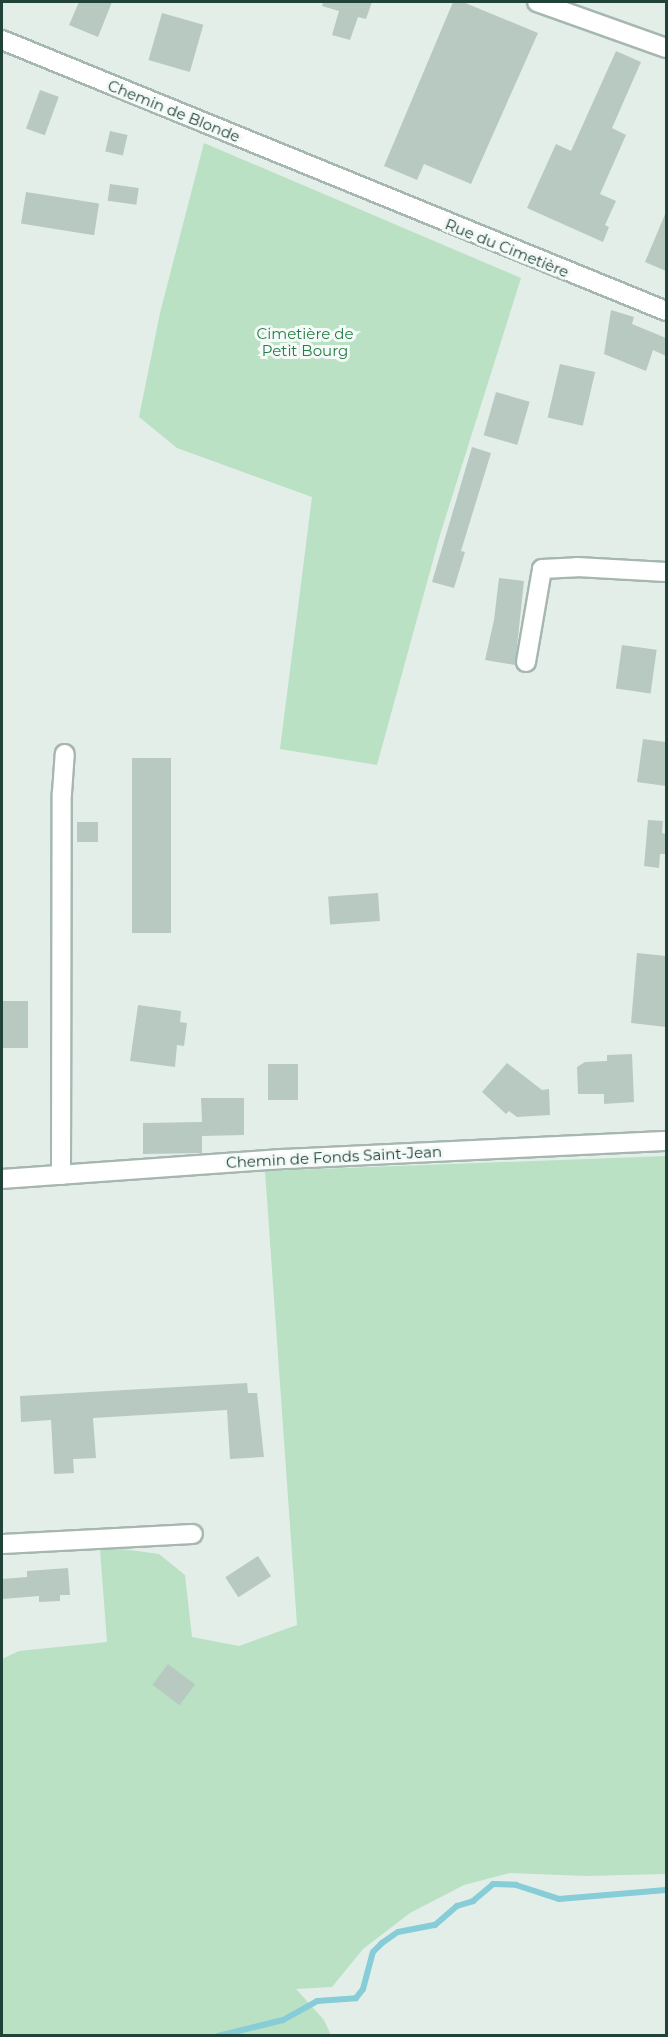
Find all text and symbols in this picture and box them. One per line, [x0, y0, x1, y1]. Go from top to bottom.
street label: Chemin de Blonde [105, 76, 243, 146]
street label: Rue du Cimetière [443, 215, 571, 281]
park label: Cimetière de Petit Bourg [257, 324, 353, 359]
street label: Chemin de Fonds Saint-Jean [226, 1142, 442, 1172]

